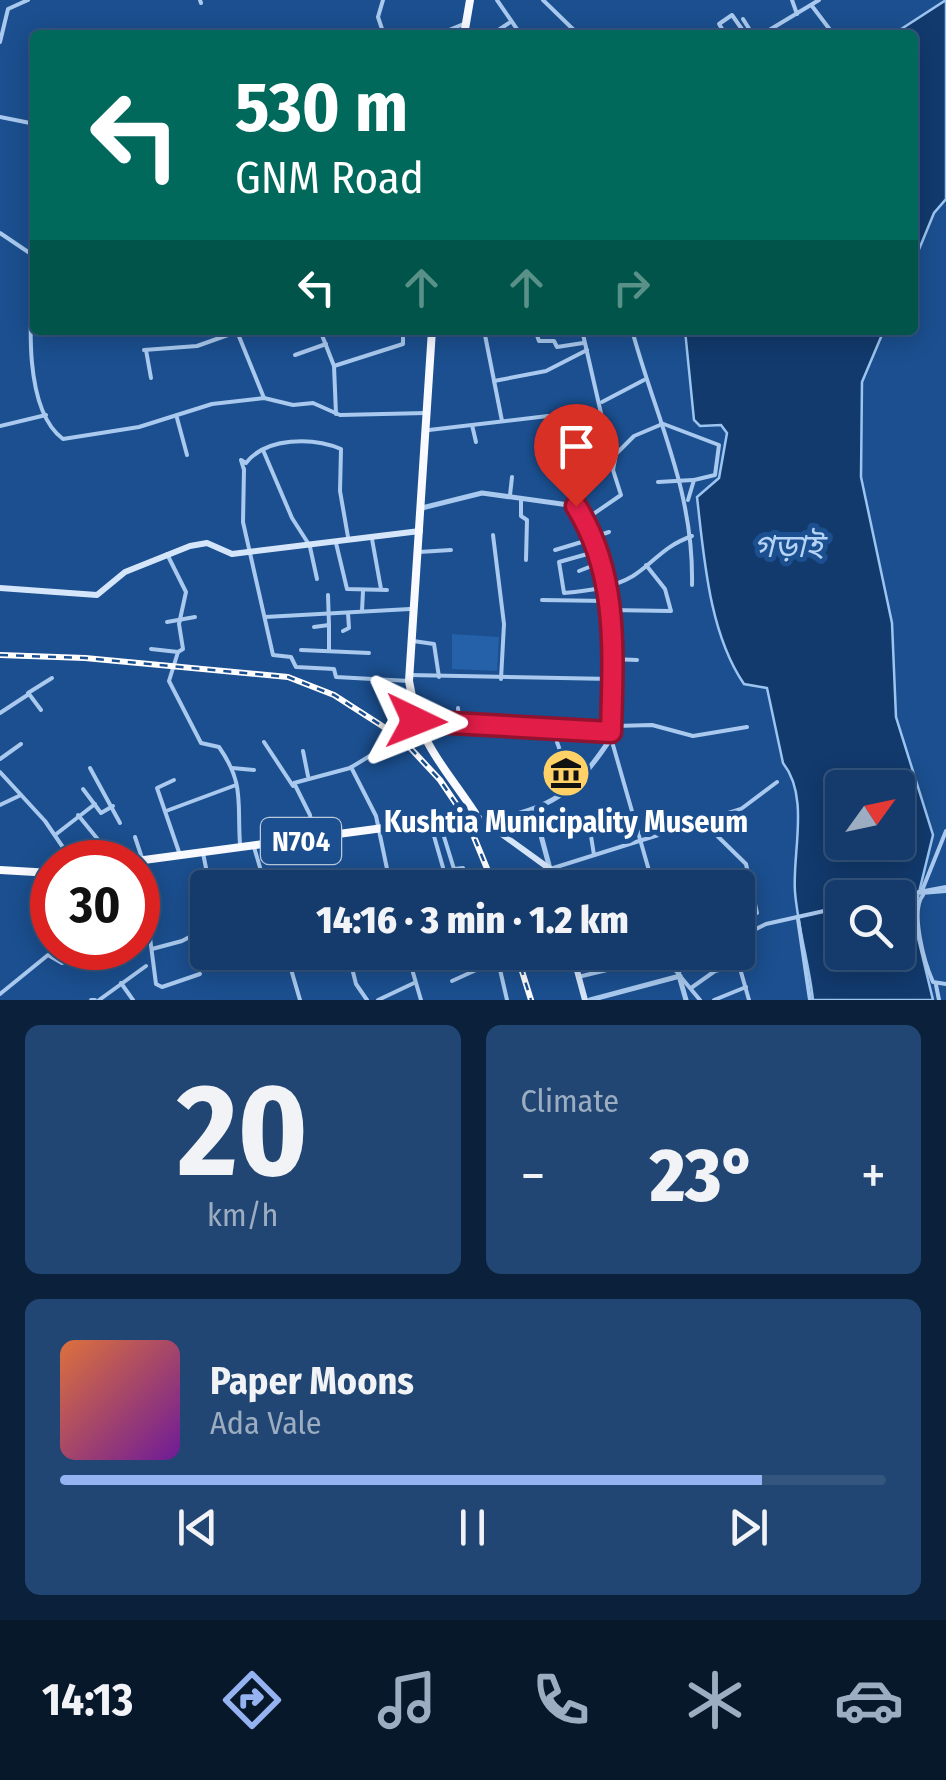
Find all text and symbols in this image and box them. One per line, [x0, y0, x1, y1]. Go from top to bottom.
text: 530 m [235, 66, 408, 150]
icon: left [70, 70, 200, 200]
text: GNM Road [235, 151, 424, 205]
icon: left [289, 260, 344, 315]
icon: ahead [394, 260, 449, 315]
icon: ahead [499, 260, 554, 315]
icon: right [604, 260, 659, 315]
pin [534, 404, 619, 507]
icon: arrive [549, 419, 604, 474]
water label: গড়াই [753, 527, 828, 565]
position arrow [364, 669, 468, 773]
museum icon: Kushtia Municipality Museum [540, 747, 592, 799]
north arrow [825, 770, 915, 860]
map controls [825, 770, 915, 970]
place label: Kushtia Municipality Museum [384, 804, 748, 840]
road number: N704 [261, 818, 341, 864]
speed limit sign: 30 [30, 840, 160, 970]
button: search [825, 880, 915, 970]
text: 14:16 · 3 min · 1.2 km [316, 897, 629, 943]
text: 20 [177, 1053, 308, 1209]
text: Climate [521, 1082, 619, 1120]
text: 23° [650, 1131, 756, 1221]
text: − [521, 1143, 545, 1209]
text: + [861, 1143, 886, 1209]
text: km/h [207, 1196, 278, 1234]
text: Paper Moons [210, 1358, 414, 1404]
text: Ada Vale [210, 1404, 322, 1442]
icon: previous [170, 1500, 225, 1555]
icon: pause [445, 1500, 500, 1555]
icon: next [721, 1500, 776, 1555]
icon: directions [217, 1665, 287, 1735]
icon: music [372, 1665, 442, 1735]
icon: phone [526, 1665, 596, 1735]
icon: climate [680, 1665, 750, 1735]
icon: car [834, 1665, 904, 1735]
text: 14:13 [42, 1673, 133, 1727]

